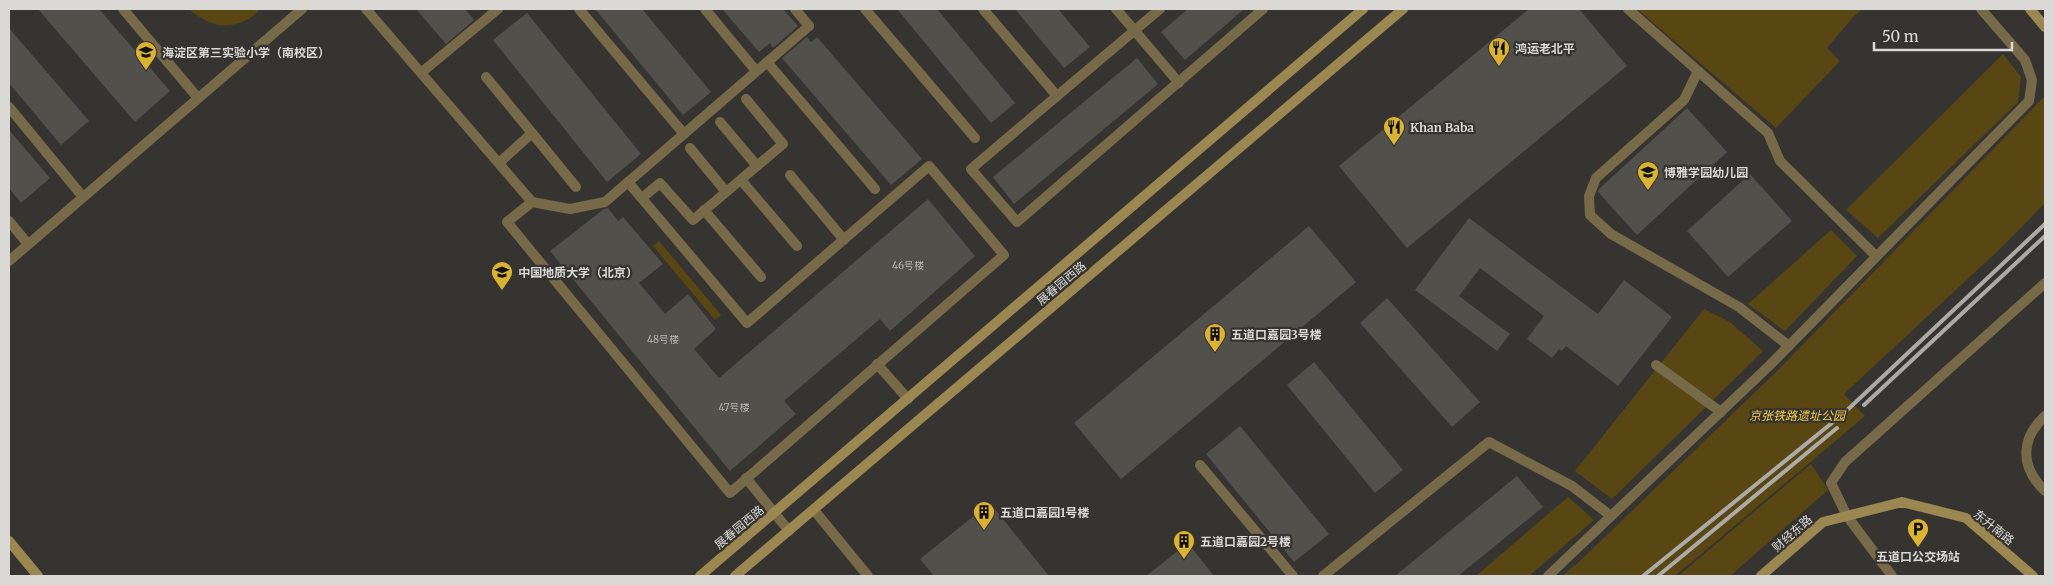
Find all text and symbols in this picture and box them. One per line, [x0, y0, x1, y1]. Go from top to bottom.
scale bar [1874, 20, 2012, 52]
text: 50 m [1882, 27, 1919, 46]
restaurant icon: 鸿运老北平 [1487, 36, 1511, 67]
school or university icon: 海淀区第三实验小学（南校区） [134, 40, 158, 71]
place label: 鸿运老北平 [1515, 41, 1575, 56]
place label: 海淀区第三实验小学（南校区） [162, 45, 330, 60]
restaurant icon: Khan Baba [1382, 115, 1406, 146]
place label: Khan Baba [1410, 120, 1474, 135]
school or university icon: 博雅学园幼儿园 [1636, 160, 1660, 191]
place label: 博雅学园幼儿园 [1664, 165, 1748, 180]
street label: 展春园西路 [1033, 258, 1089, 308]
house number: 46号楼 [892, 259, 924, 272]
school or university icon: 中国地质大学（北京） [490, 260, 514, 291]
place label: 中国地质大学（北京） [518, 265, 638, 280]
building icon: 五道口嘉园3号楼 [1203, 322, 1227, 353]
place label: 五道口嘉园3号楼 [1231, 327, 1322, 342]
house number: 48号楼 [647, 333, 679, 346]
house number: 47号楼 [719, 401, 749, 414]
park label: 京张铁路遗址公园 [1749, 408, 1847, 423]
building icon: 五道口嘉园1号楼 [972, 500, 996, 531]
street label: 展春园西路 [711, 502, 767, 552]
place label: 五道口嘉园1号楼 [1000, 505, 1090, 520]
street label: 东升南路 [1971, 506, 2017, 548]
street label: 财经东路 [1769, 512, 1815, 554]
parking icon: 五道口公交场站 [1906, 517, 1930, 548]
building icon: 五道口嘉园2号楼 [1172, 529, 1196, 560]
place label: 五道口嘉园2号楼 [1200, 534, 1291, 549]
place label: 五道口公交场站 [1876, 549, 1960, 564]

